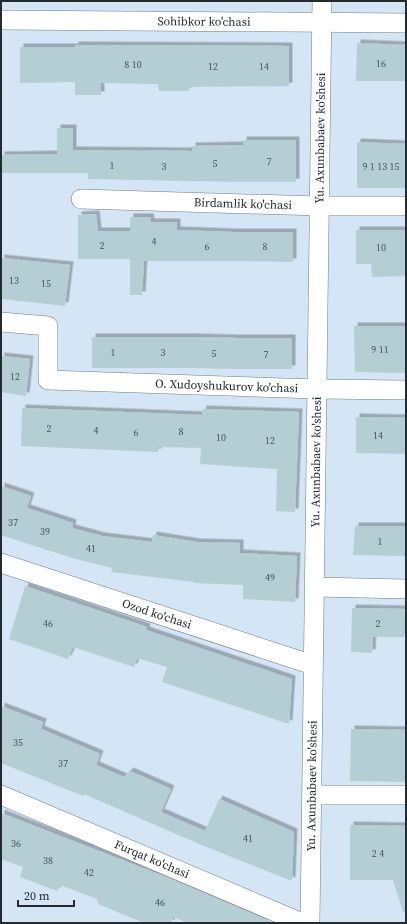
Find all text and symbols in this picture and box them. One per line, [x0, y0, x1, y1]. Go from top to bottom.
street label: Sohibkor ko'chasi [157, 13, 251, 30]
house number: 16 [376, 57, 386, 70]
house number: 8 10 [124, 58, 142, 71]
house number: 12 [208, 60, 218, 73]
house number: 14 [259, 60, 269, 73]
street label: Yu. Axunbabaev ko'shesi [311, 72, 329, 204]
house number: 7 [267, 155, 272, 168]
house number: 5 [213, 157, 218, 170]
house number: 1 [110, 159, 115, 172]
house number: 3 [162, 160, 167, 173]
house number: 9 1 13 15 [363, 160, 400, 173]
street label: Birdamlik ko'chasi [194, 194, 293, 213]
house number: 4 [152, 235, 157, 248]
house number: 2 [100, 239, 105, 252]
house number: 6 [205, 240, 210, 253]
house number: 8 [263, 240, 268, 253]
house number: 10 [376, 241, 386, 254]
house number: 13 [9, 274, 19, 287]
house number: 15 [41, 277, 51, 290]
house number: 9 11 [371, 343, 389, 356]
house number: 1 [111, 346, 116, 359]
house number: 3 [161, 346, 166, 359]
house number: 5 [212, 347, 217, 360]
house number: 7 [264, 348, 269, 361]
house number: 12 [10, 370, 20, 383]
street label: O. Xudoyshukurov ko'chasi [155, 376, 299, 396]
street label: Yu. Axunbabaev ko'shesi [307, 396, 325, 528]
house number: 2 [47, 422, 52, 435]
house number: 4 [94, 424, 99, 437]
house number: 8 [179, 425, 184, 438]
house number: 6 [134, 426, 139, 439]
house number: 14 [373, 429, 383, 442]
house number: 10 [216, 431, 226, 444]
house number: 12 [265, 434, 275, 447]
house number: 37 [8, 516, 18, 529]
house number: 39 [40, 525, 50, 538]
house number: 1 [378, 535, 383, 548]
house number: 41 [86, 542, 96, 555]
house number: 49 [265, 571, 275, 584]
street label: Ozod ko'chasi [120, 595, 194, 633]
house number: 46 [43, 617, 53, 630]
house number: 2 [376, 617, 381, 630]
street label: Yu. Axunbabaev ko'shesi [303, 720, 321, 852]
house number: 35 [13, 736, 23, 749]
house number: 37 [58, 757, 68, 770]
house number: 41 [243, 832, 253, 845]
street label: Furqat ko'chasi [112, 836, 192, 882]
house number: 36 [11, 837, 21, 850]
house number: 2 4 [372, 847, 384, 860]
house number: 38 [43, 854, 53, 867]
house number: 42 [84, 866, 94, 879]
scale bar [18, 882, 74, 908]
text: 20 m [24, 888, 50, 904]
house number: 46 [155, 896, 165, 909]

